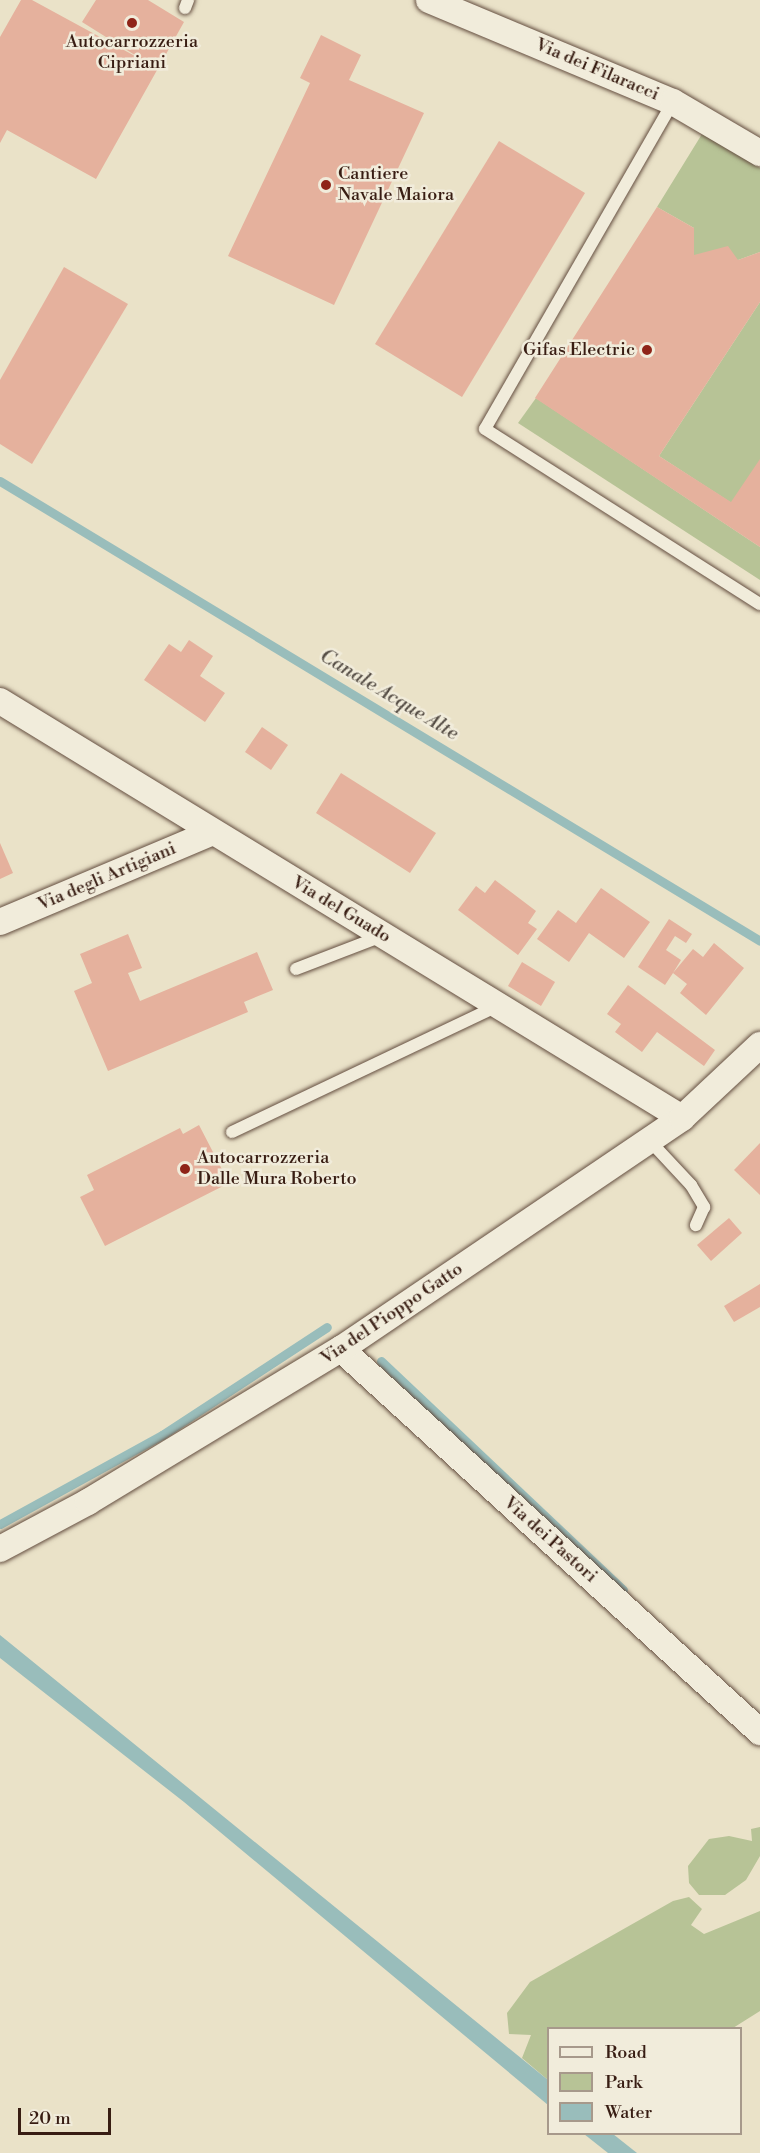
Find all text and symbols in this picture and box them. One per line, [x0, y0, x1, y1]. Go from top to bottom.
marker: Autocarrozzeria Cipriani [125, 16, 139, 30]
place label: Autocarrozzeria Cipriani [66, 32, 198, 74]
street label: Via dei Filaracci [532, 34, 662, 106]
place label: Cantiere Navale Maiora [338, 164, 454, 207]
marker: Cantiere Navale Maiora [319, 178, 333, 192]
place label: Gifas Electric [523, 339, 635, 361]
marker: Gifas Electric [640, 343, 654, 357]
water label: Canale Acque Alte [315, 644, 463, 746]
street label: Via degli Artigiani [35, 838, 179, 916]
street label: Via del Guado [287, 872, 395, 948]
place label: Autocarrozzeria Dalle Mura Roberto [197, 1148, 357, 1190]
marker: Autocarrozzeria Dalle Mura Roberto [178, 1162, 192, 1176]
street label: Via del Pioppo Gatto [317, 1258, 467, 1370]
street label: Via dei Pastori [499, 1492, 601, 1588]
legend [547, 2027, 742, 2135]
text: Road [605, 2041, 647, 2064]
text: Park [605, 2071, 642, 2094]
scale bar [21, 2096, 114, 2134]
text: Water [605, 2101, 652, 2124]
text: 20 m [29, 2107, 71, 2130]

